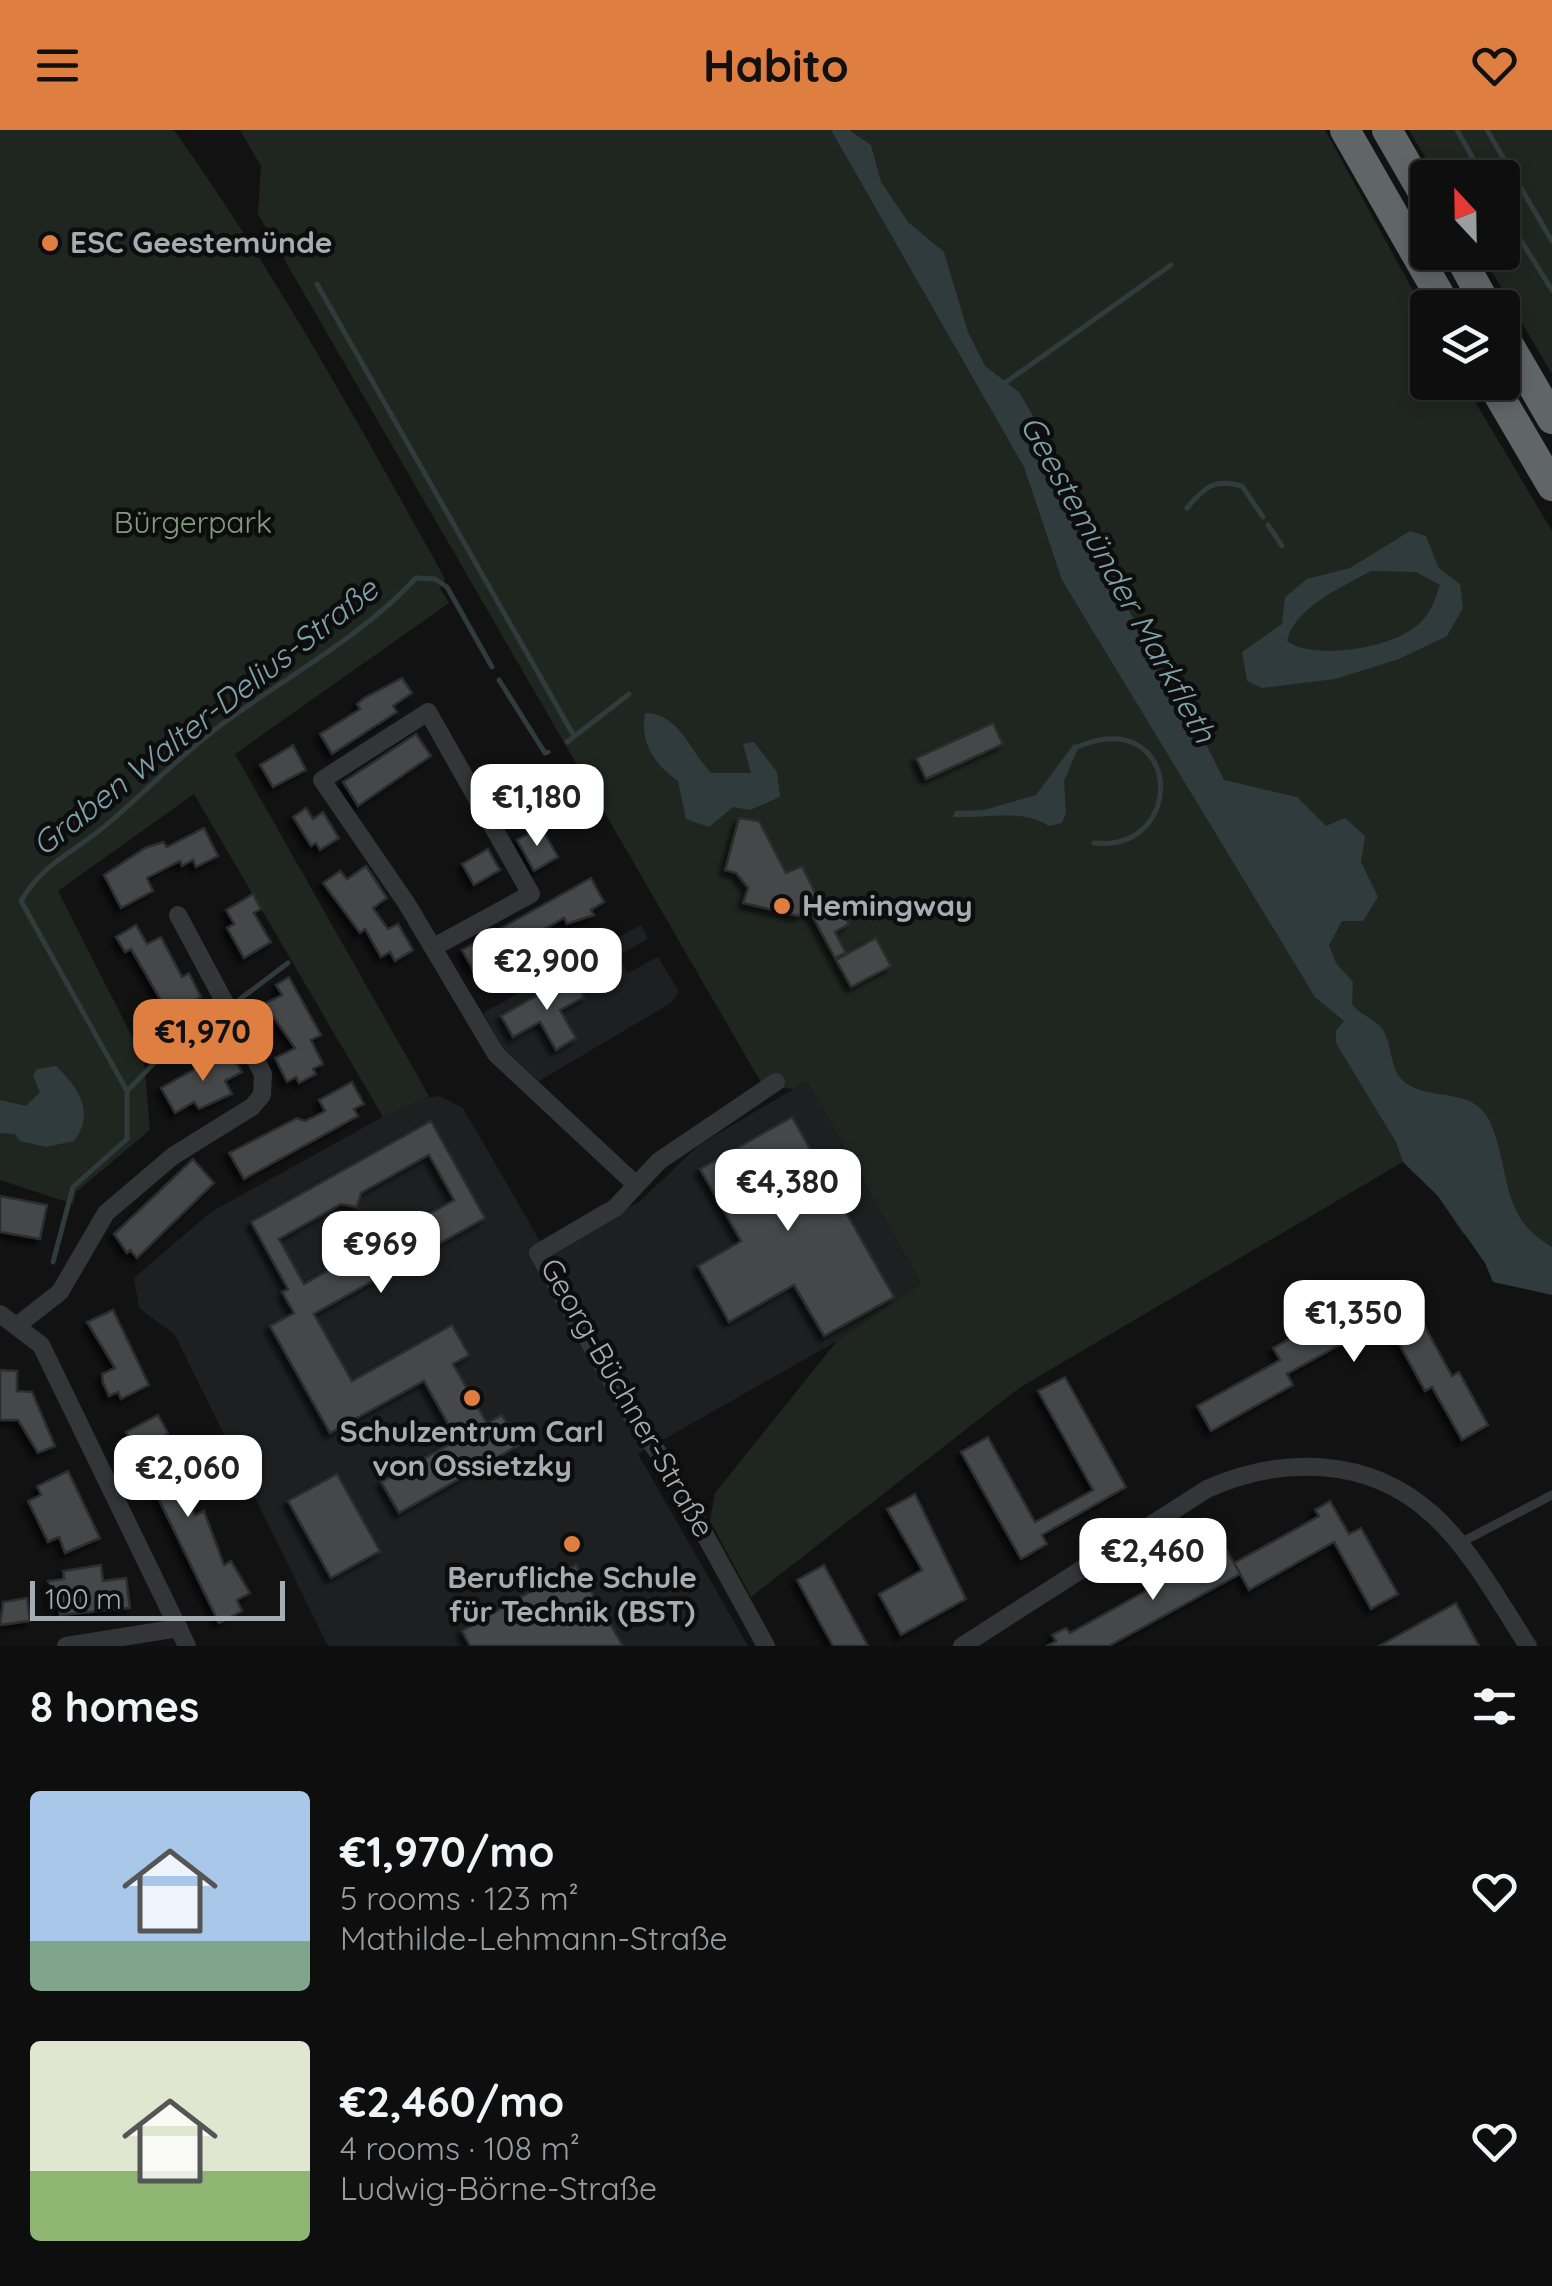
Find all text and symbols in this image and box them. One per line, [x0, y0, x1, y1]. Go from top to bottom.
text: Habito [703, 37, 849, 93]
icon: menu [30, 38, 85, 93]
icon: heart [1467, 38, 1522, 93]
north arrow [1410, 160, 1520, 270]
map controls [1410, 160, 1520, 400]
place label: ESC Geestemünde [70, 223, 333, 261]
marker: ESC Geestemünde [39, 232, 61, 254]
button: layers [1410, 290, 1520, 400]
water label: Geestemünder Markfleth [1012, 408, 1226, 750]
park label: Bürgerpark [114, 503, 272, 541]
water label: Graben Walter-Delius-Straße [23, 568, 387, 864]
pin: €1,180 [456, 764, 618, 849]
text: €1,180 [493, 776, 581, 816]
place label: Hemingway [802, 886, 973, 924]
marker: Hemingway [771, 895, 793, 917]
pin: €2,900 [466, 928, 628, 1013]
text: €2,900 [495, 940, 599, 980]
pin: €1,970 [122, 999, 284, 1084]
text: €1,970 [155, 1011, 251, 1051]
pin: €4,380 [707, 1149, 869, 1234]
text: €4,380 [737, 1161, 839, 1201]
pin: €969 [322, 1211, 440, 1296]
text: €969 [344, 1223, 418, 1263]
street label: Georg-Büchner-Straße [532, 1251, 723, 1544]
pin: €1,350 [1273, 1280, 1435, 1365]
text: €1,350 [1306, 1292, 1402, 1332]
marker: Schulzentrum Carl von Ossietzky [461, 1387, 483, 1409]
place label: Schulzentrum Carl von Ossietzky [340, 1412, 604, 1484]
pin: €2,060 [107, 1435, 269, 1520]
text: €2,060 [136, 1447, 240, 1487]
pin: €2,460 [1072, 1518, 1234, 1603]
text: €2,460 [1101, 1530, 1205, 1570]
marker: Berufliche Schule für Technik (BST) [561, 1533, 583, 1555]
place label: Berufliche Schule für Technik (BST) [447, 1558, 697, 1630]
scale bar [30, 1576, 285, 1620]
text: 100 m [45, 1581, 122, 1616]
icon: filters [1467, 1679, 1522, 1734]
text: 8 homes [30, 1680, 199, 1733]
text: €1,970/mo [340, 1825, 554, 1878]
icon: home [110, 1831, 230, 1951]
icon: heart [1467, 1864, 1522, 1919]
text: 5 rooms · 123 m² [340, 1878, 579, 1918]
text: Mathilde-Lehmann-Straße [340, 1918, 728, 1958]
text: €2,460/mo [340, 2075, 564, 2128]
icon: home [110, 2081, 230, 2201]
icon: heart [1467, 2114, 1522, 2169]
text: 4 rooms · 108 m² [340, 2128, 580, 2168]
text: Ludwig-Börne-Straße [340, 2168, 657, 2208]

